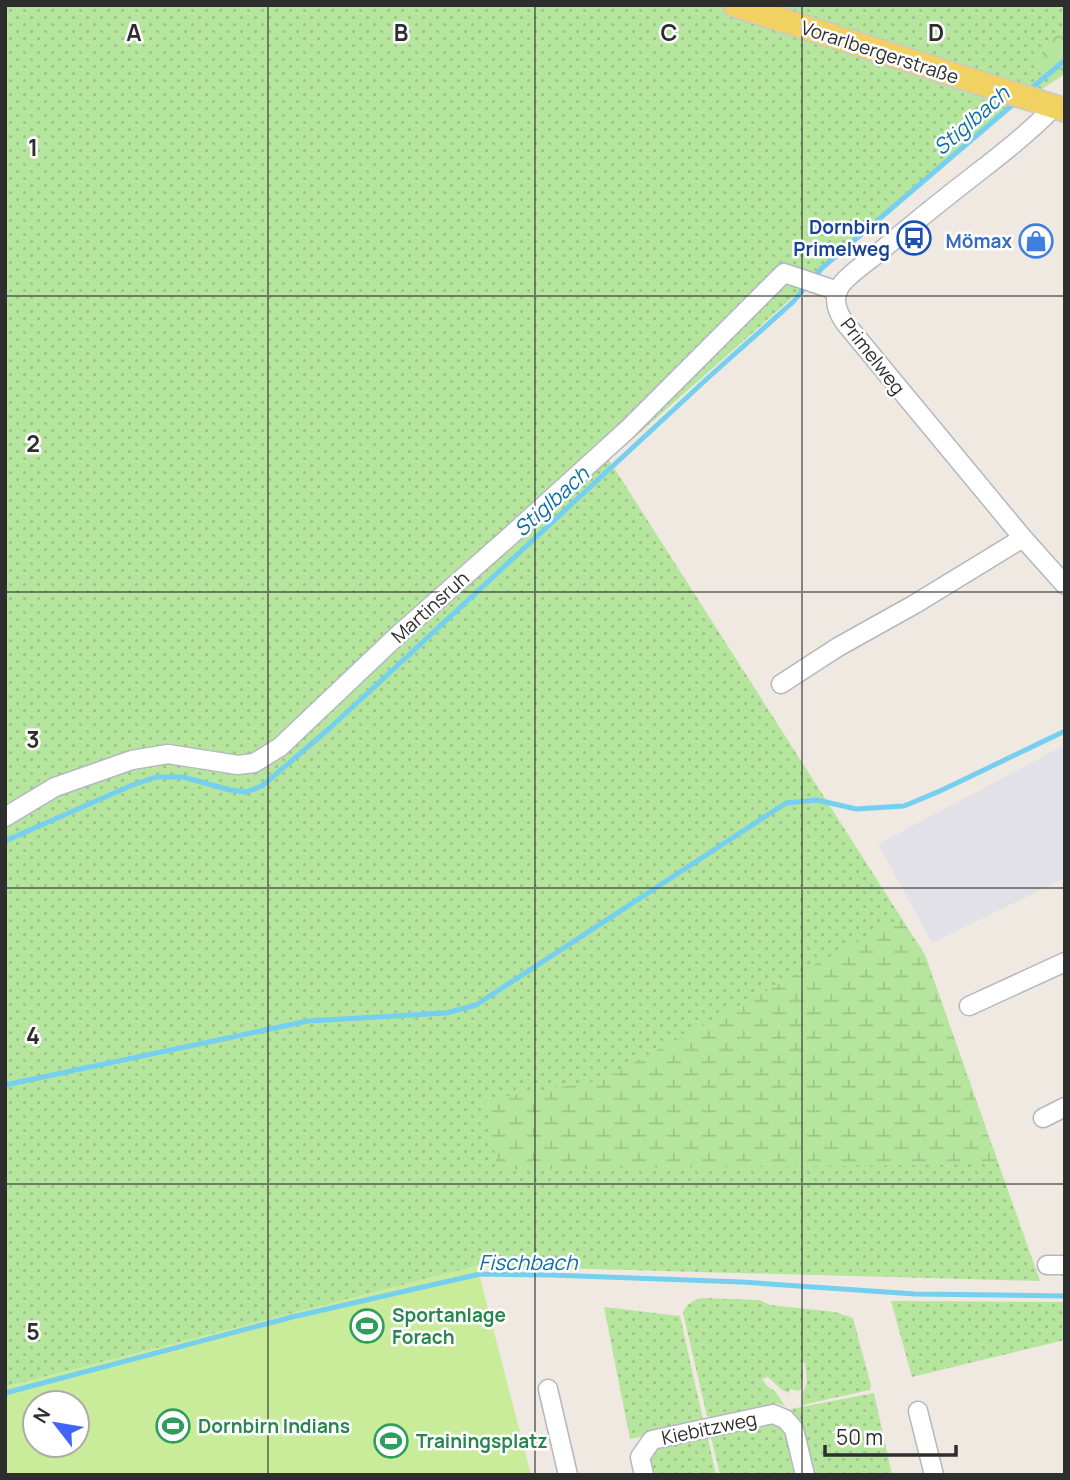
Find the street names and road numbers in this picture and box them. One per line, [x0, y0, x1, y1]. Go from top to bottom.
street label: Vorarlbergerstraße [798, 14, 962, 90]
street label: Primelweg [835, 312, 911, 400]
street label: Martinsruh [386, 565, 474, 649]
street label: Kiebitzweg [659, 1405, 759, 1451]

